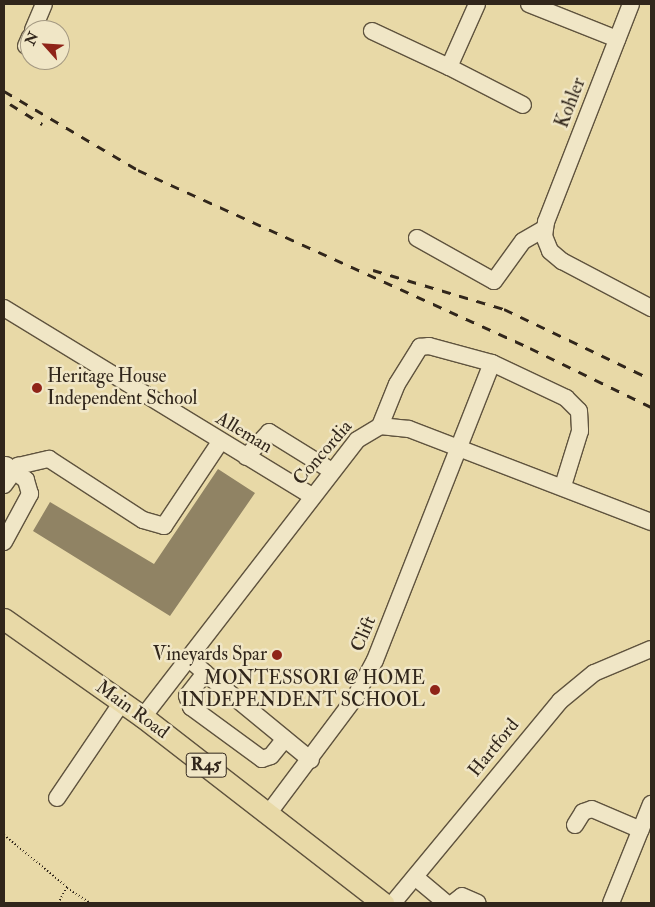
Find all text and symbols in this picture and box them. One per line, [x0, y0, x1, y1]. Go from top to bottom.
north arrow [20, 20, 70, 70]
text: N [22, 29, 42, 48]
street label: Kohler [551, 75, 591, 131]
place label: Heritage House Independent School [47, 366, 197, 410]
marker: Heritage House Independent School [31, 382, 43, 394]
street label: Alleman [212, 407, 276, 459]
street label: Concordia [289, 416, 357, 490]
street label: Clift [346, 613, 382, 655]
place label: Vineyards Spar [153, 644, 267, 666]
marker: Vineyards Spar [271, 649, 283, 661]
place label: MONTESSORI @ HOME INDEPENDENT SCHOOL [181, 668, 425, 712]
street label: Main Road [91, 676, 173, 744]
marker: MONTESSORI @ HOME INDEPENDENT SCHOOL [429, 684, 441, 696]
street label: Hartford [464, 714, 524, 782]
road number: R45 [185, 750, 227, 780]

